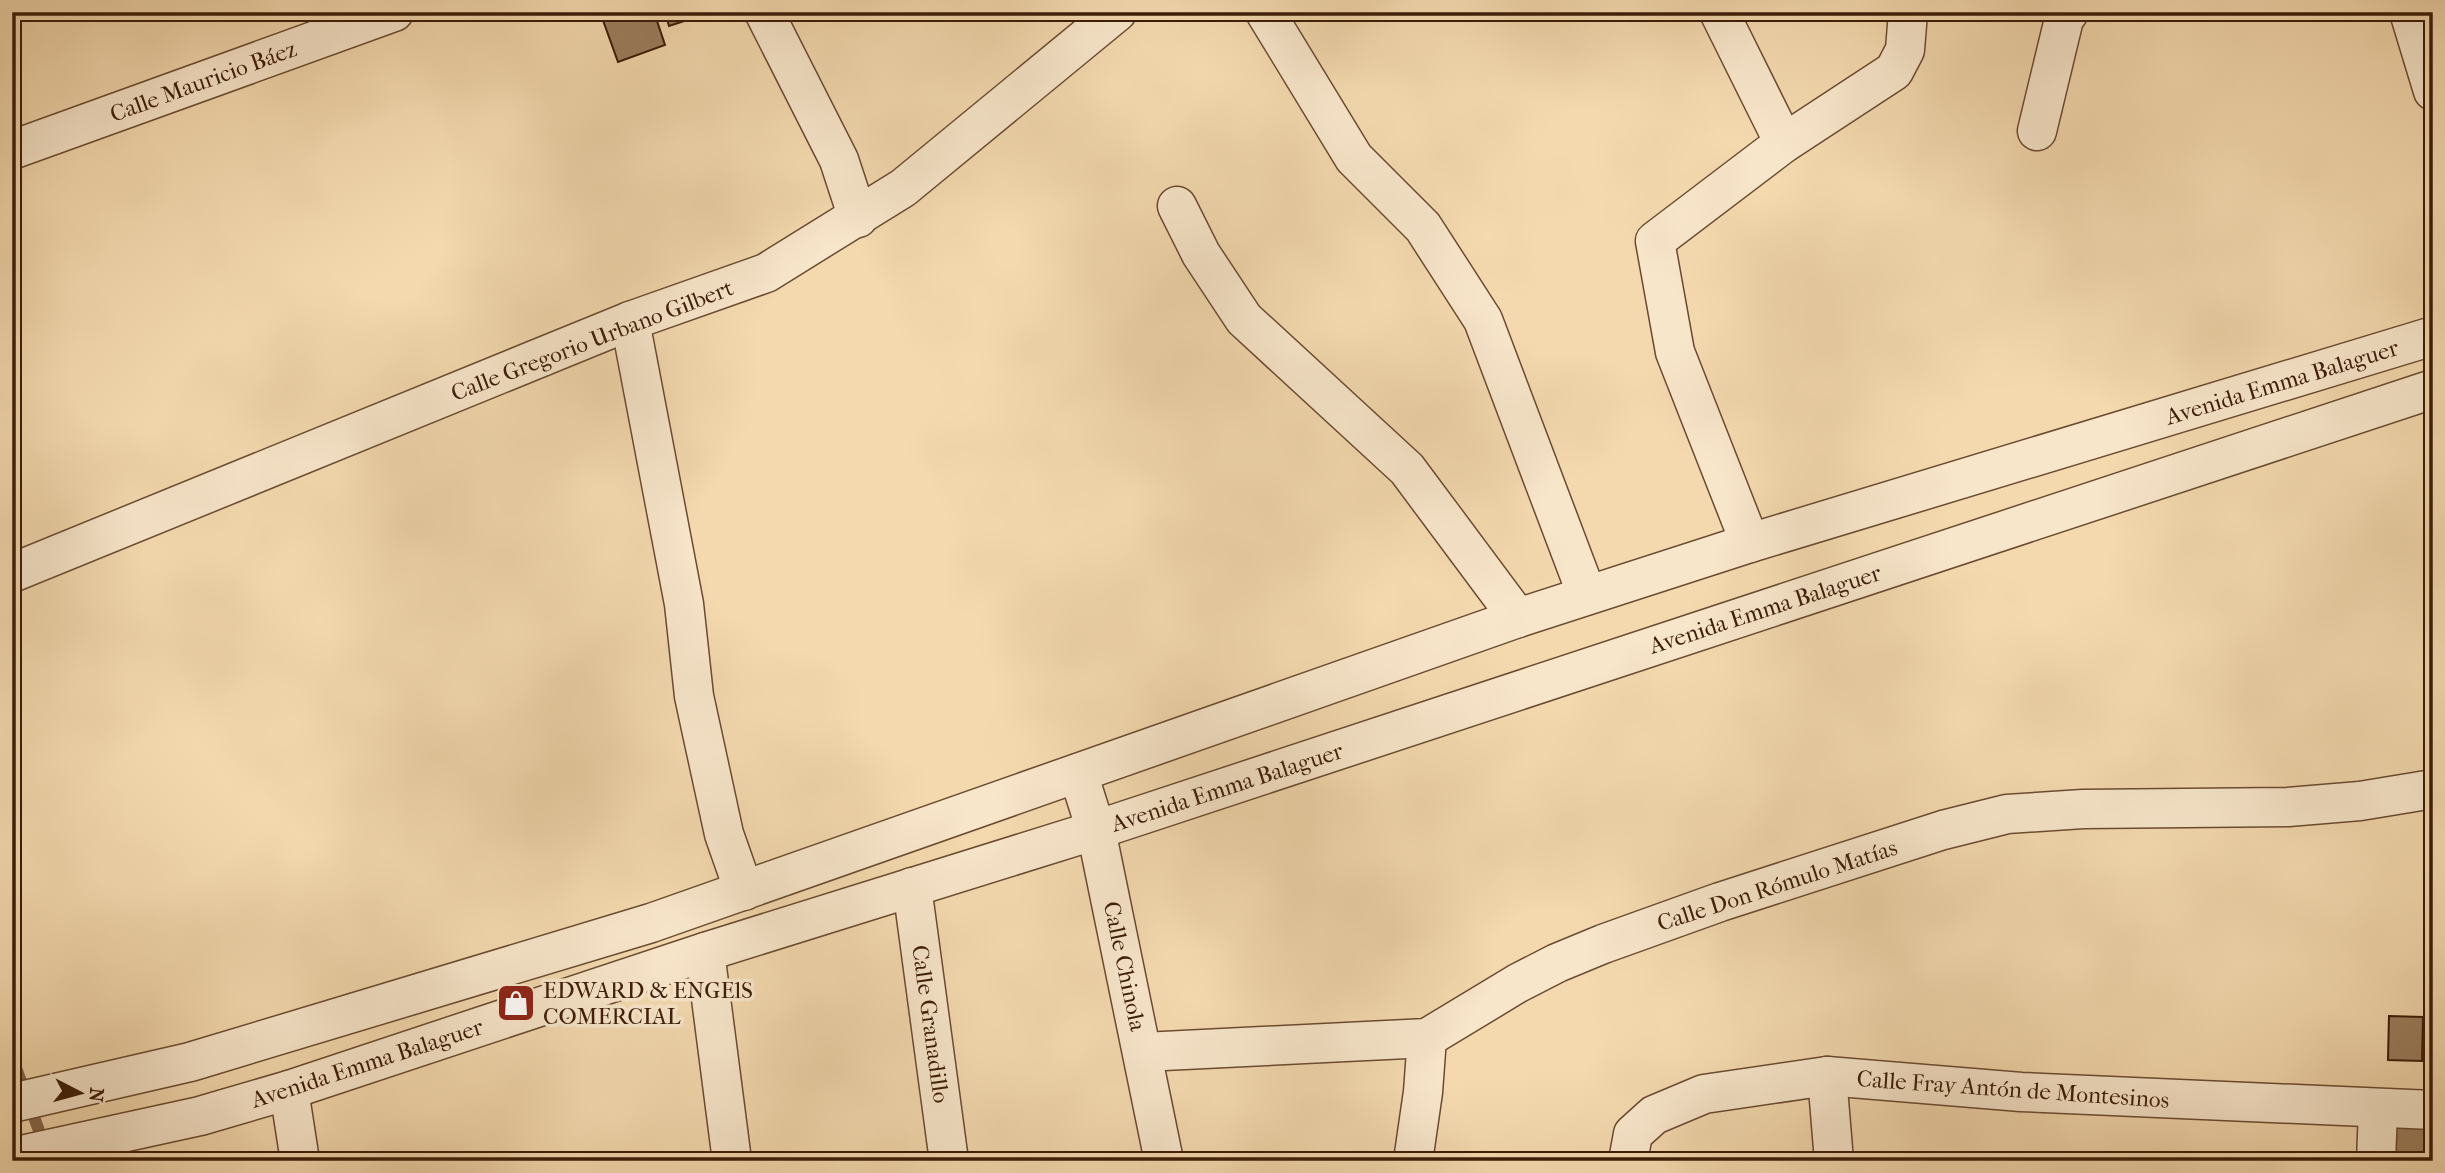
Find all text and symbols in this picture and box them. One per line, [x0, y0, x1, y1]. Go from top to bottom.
street label: Calle Mauricio Báez [106, 35, 300, 128]
street label: Calle Gregorio Urbano Gilbert [447, 274, 737, 407]
street label: Avenida Emma Balaguer [2161, 334, 2402, 431]
street label: Avenida Emma Balaguer [1645, 559, 1885, 660]
street label: Avenida Emma Balaguer [1107, 737, 1347, 838]
street label: Calle Don Rómulo Matías [1654, 834, 1901, 937]
street label: Calle Chinola [1098, 899, 1152, 1034]
street label: Calle Granadillo [906, 943, 955, 1105]
place label: EDWARD & ENGElS COMERCIAL [543, 977, 753, 1030]
shop icon: EDWARD & ENGElS COMERCIAL [495, 982, 537, 1024]
street label: Avenida Emma Balaguer [247, 1013, 487, 1114]
north arrow [46, 1058, 116, 1128]
street label: Calle Fray Antón de Montesinos [1856, 1065, 2170, 1114]
text: N [84, 1086, 108, 1104]

